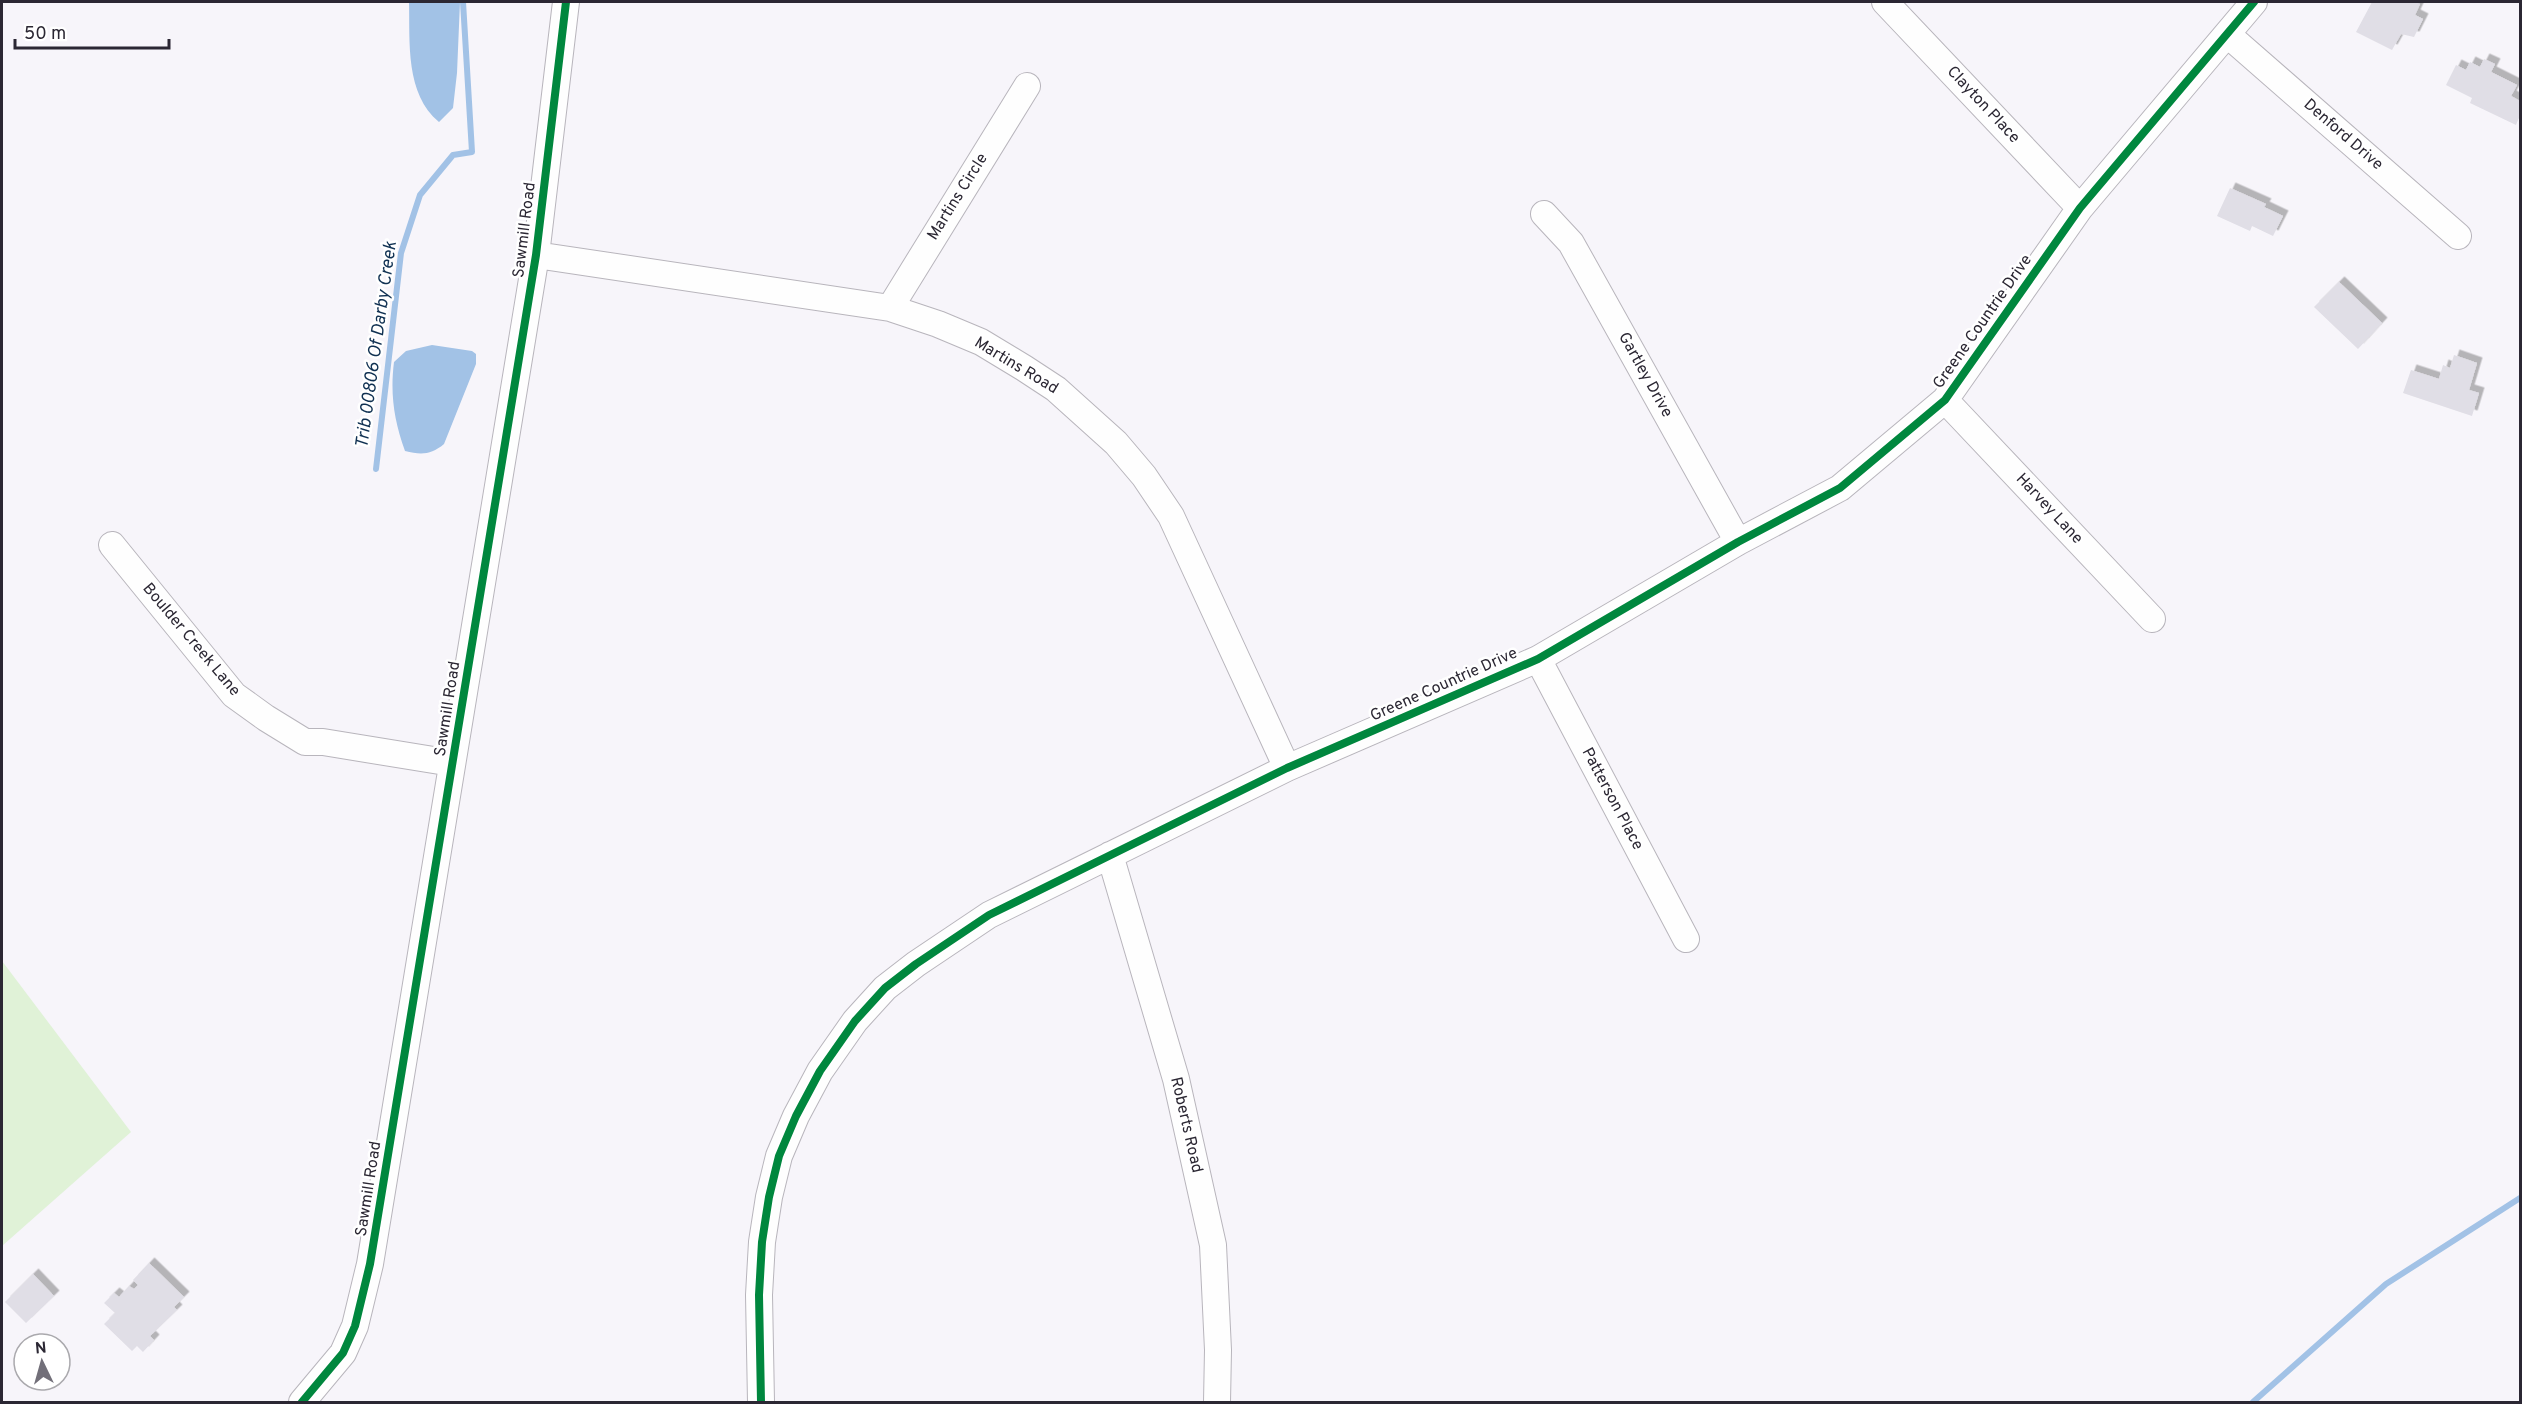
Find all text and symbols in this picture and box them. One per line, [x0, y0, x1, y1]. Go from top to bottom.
scale bar [15, 12, 170, 50]
text: 50 m [24, 23, 66, 46]
street label: Clayton Place [1942, 62, 2024, 148]
street label: Denford Drive [2299, 95, 2387, 175]
street label: Martins Circle [923, 150, 993, 244]
street label: Sawmill Road [509, 181, 541, 279]
water label: Trib 00806 Of Darby Creek [351, 239, 403, 450]
street label: Greene Countrie Drive [1929, 251, 2037, 393]
street label: Gartley Drive [1613, 329, 1677, 421]
street label: Martins Road [970, 333, 1062, 399]
street label: Harvey Lane [2011, 469, 2087, 549]
street label: Boulder Creek Lane [138, 579, 244, 701]
street label: Greene Countrie Drive [1367, 643, 1521, 727]
street label: Sawmill Road [431, 660, 465, 758]
street label: Patterson Place [1577, 744, 1647, 854]
street label: Roberts Road [1165, 1075, 1207, 1175]
street label: Sawmill Road [352, 1140, 386, 1238]
north arrow [12, 1332, 72, 1392]
text: N [34, 1339, 47, 1360]

